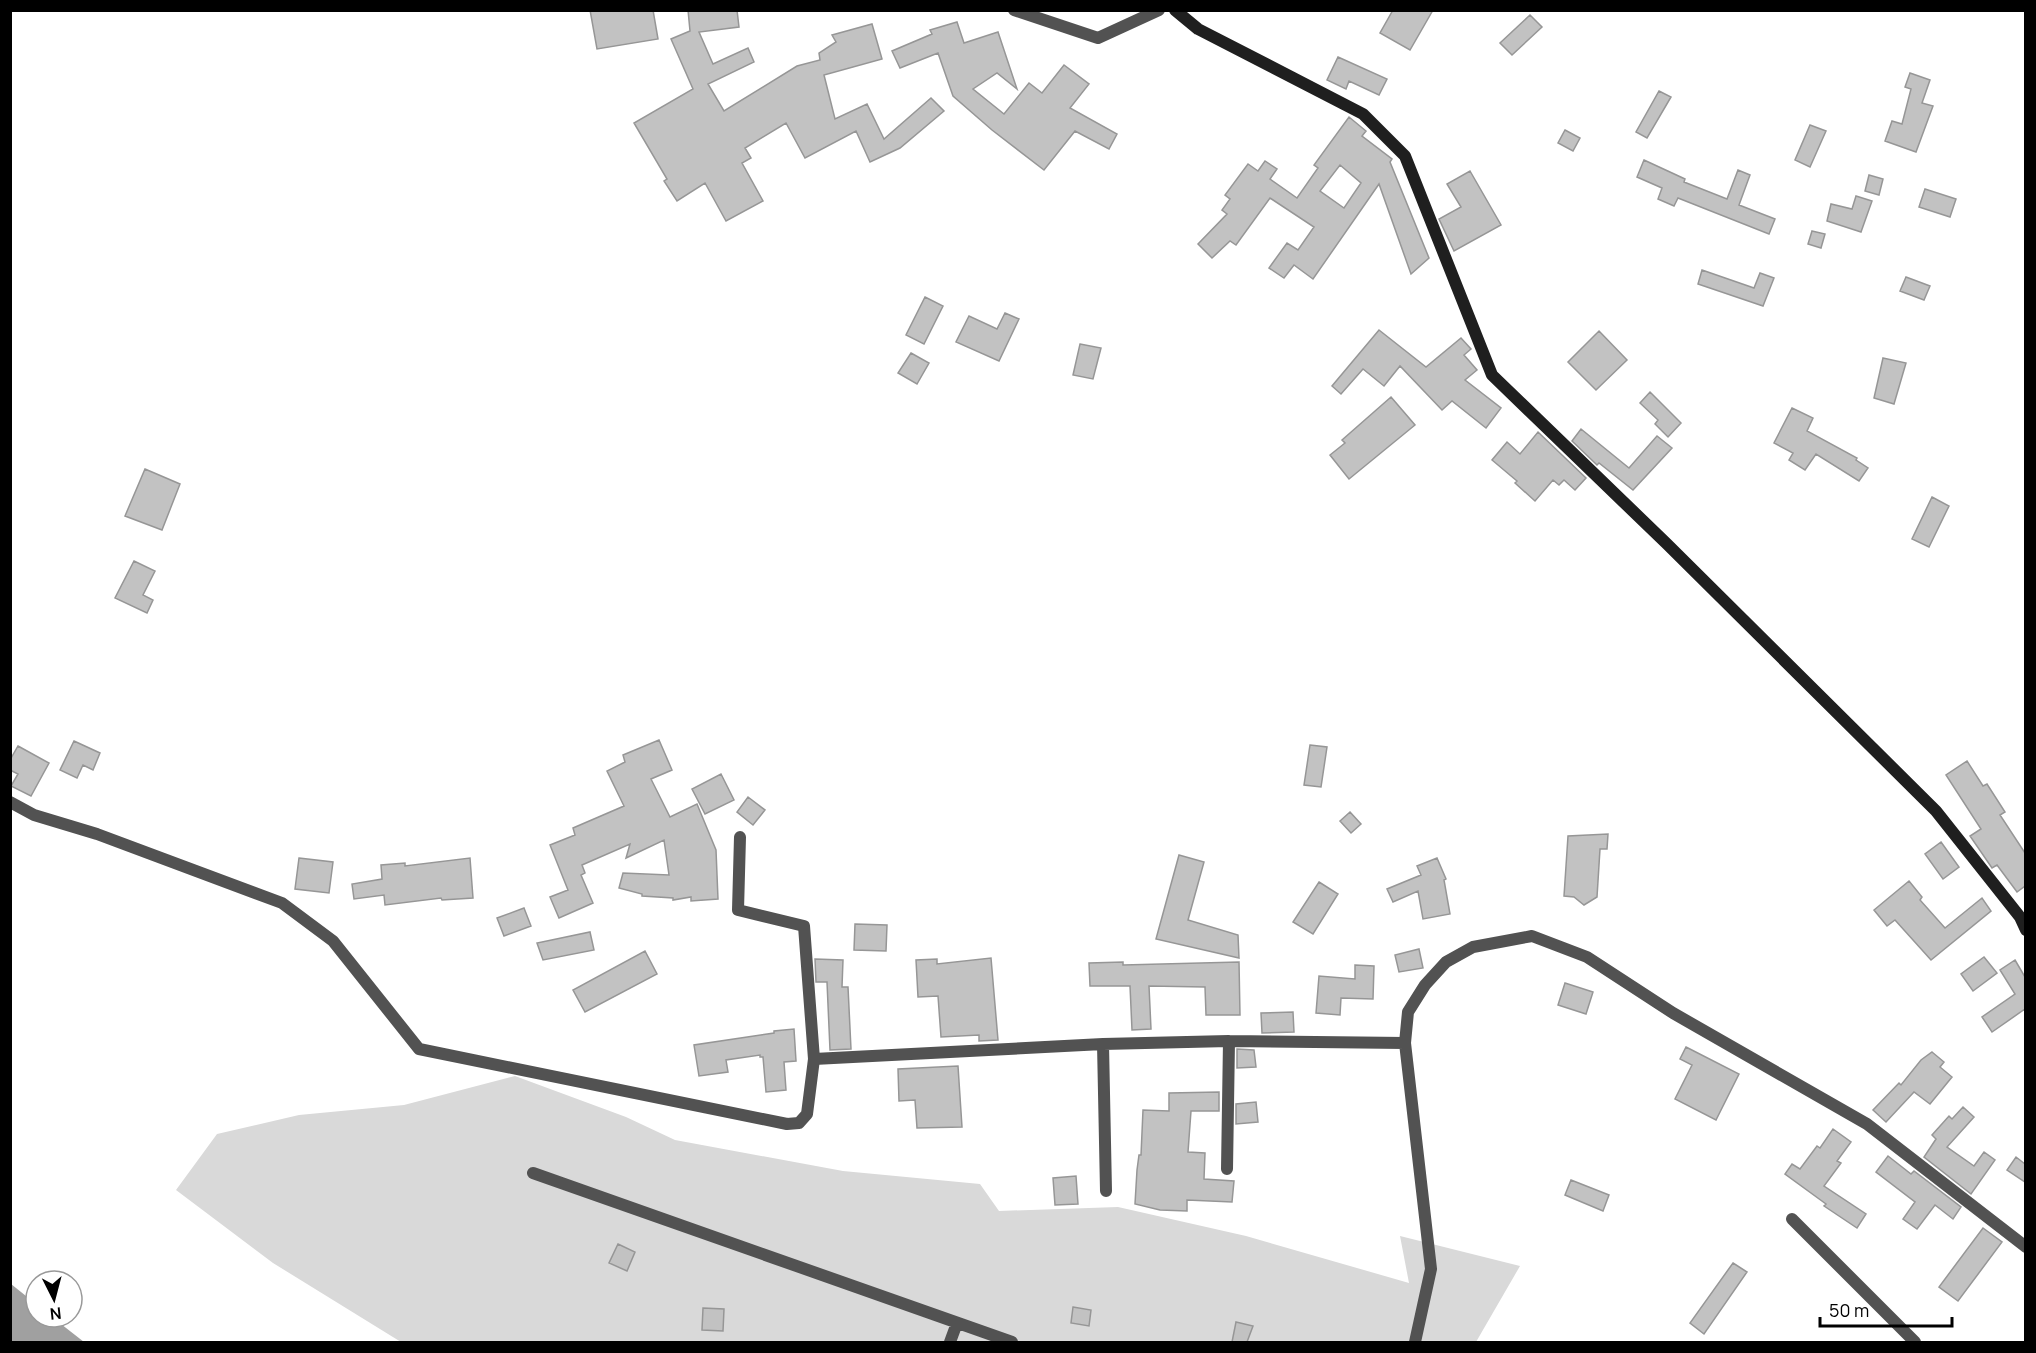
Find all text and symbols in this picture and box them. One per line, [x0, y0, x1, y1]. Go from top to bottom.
north arrow [24, 1269, 84, 1329]
scale bar [1820, 1290, 1952, 1328]
text: 50 m [1829, 1298, 1869, 1322]
text: N [49, 1302, 62, 1325]

